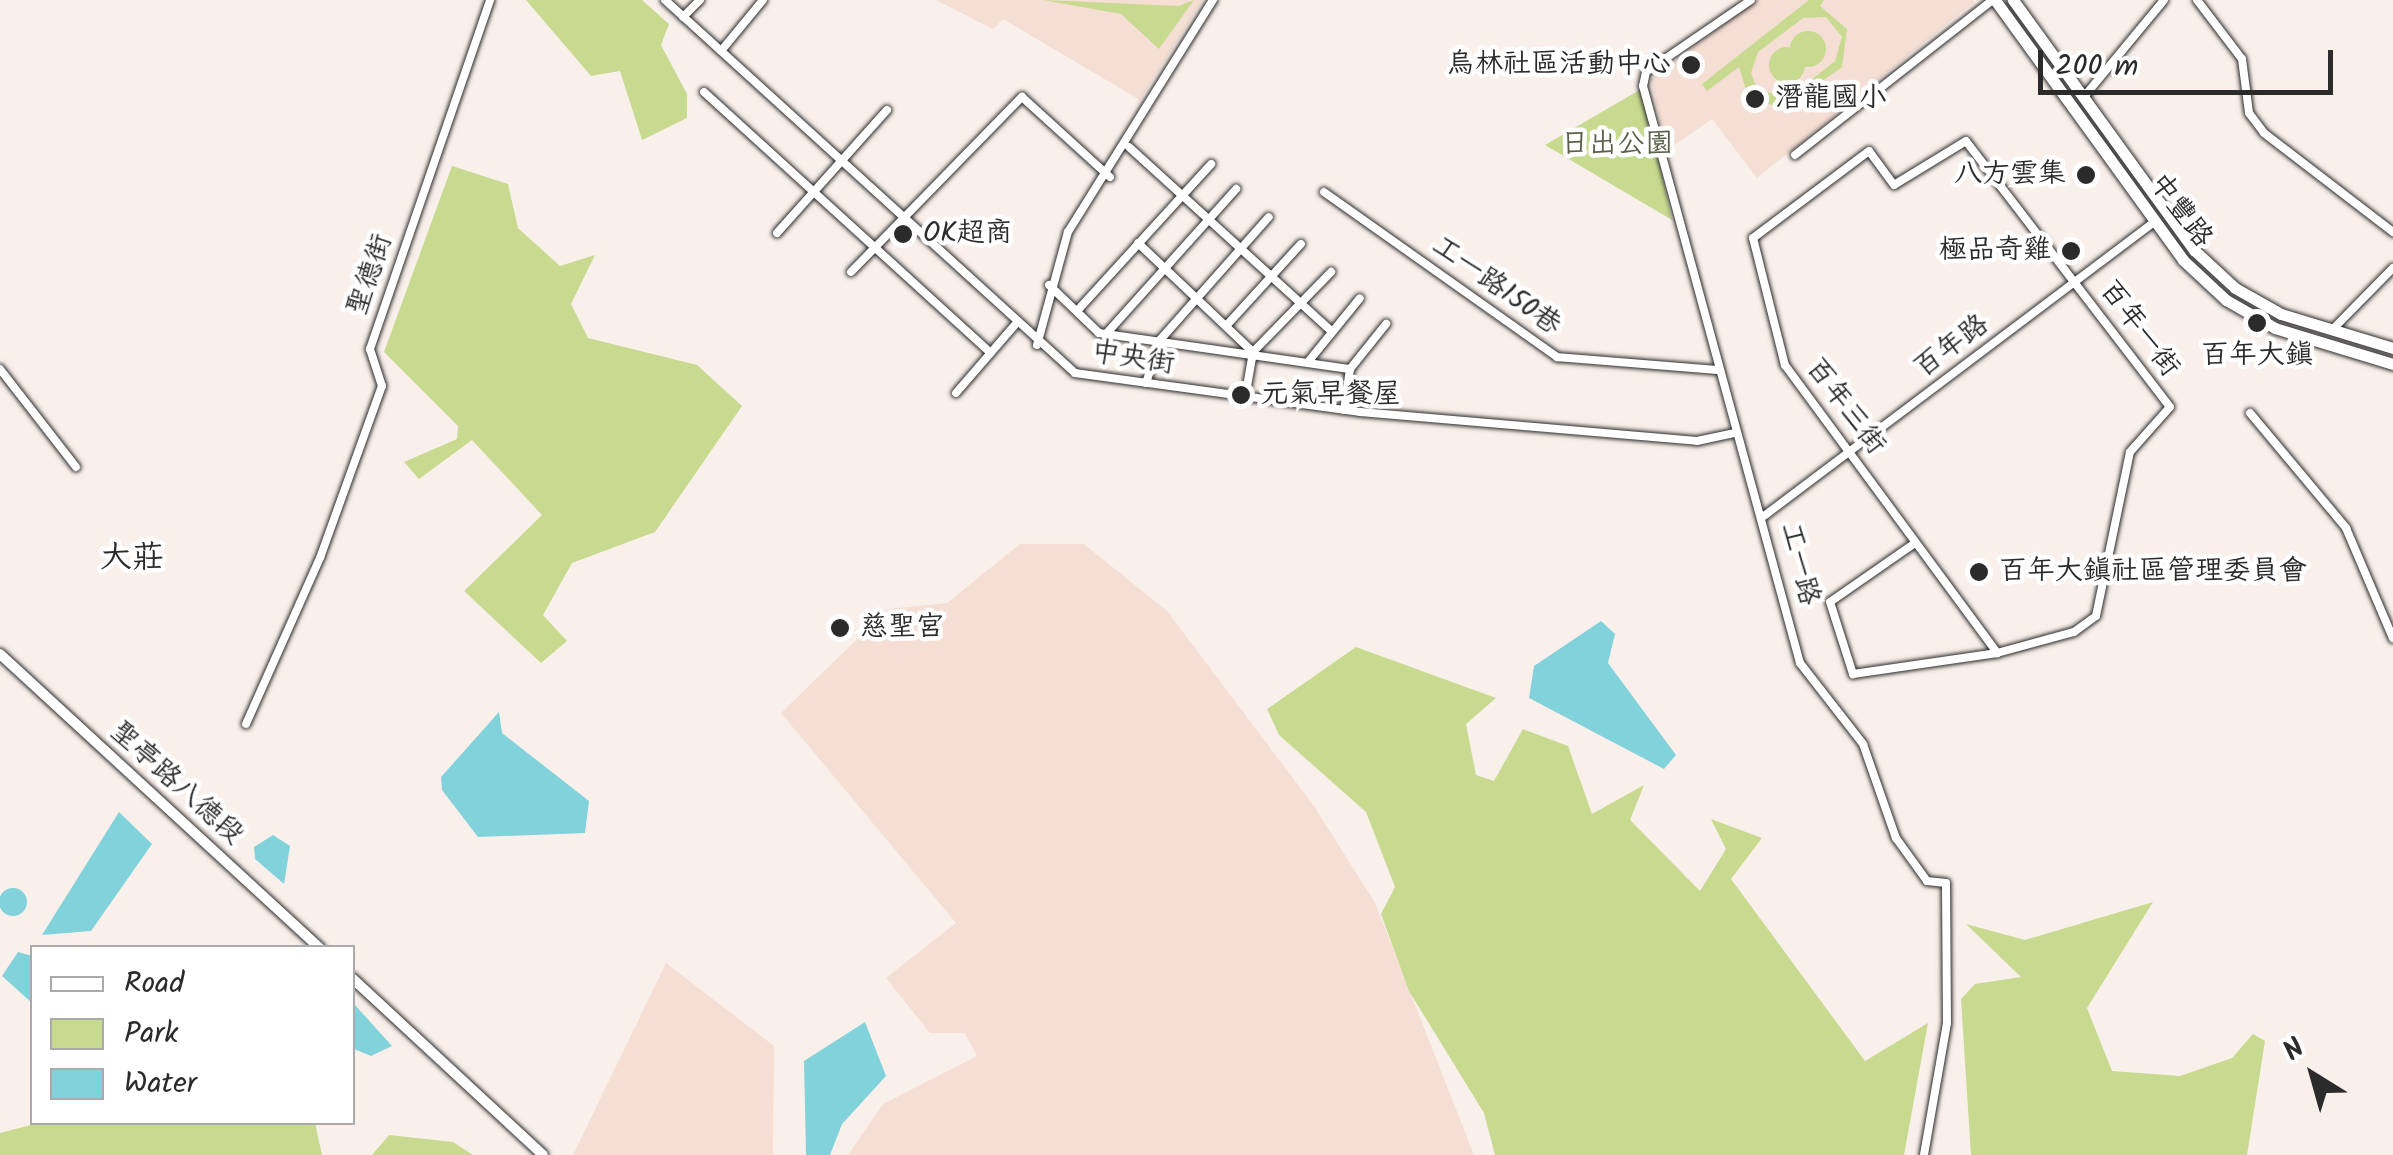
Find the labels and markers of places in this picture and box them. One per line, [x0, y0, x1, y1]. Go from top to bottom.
place label: 烏林社區活動中心 [1447, 48, 1671, 82]
marker: 烏林社區活動中心 [1680, 54, 1702, 76]
place label: 潛龍國小 [1775, 82, 1887, 116]
marker: 潛龍國小 [1744, 88, 1766, 110]
place label: 八方雲集 [1954, 158, 2066, 192]
marker: 八方雲集 [2075, 164, 2097, 186]
place label: OK超商 [923, 217, 1013, 251]
marker: OK超商 [892, 223, 914, 245]
place label: 極品奇雞 [1939, 234, 2051, 268]
marker: 極品奇雞 [2060, 240, 2082, 262]
marker: 百年大鎮 [2246, 312, 2268, 334]
place label: 百年大鎮 [2201, 339, 2313, 373]
place label: 元氣早餐屋 [1261, 378, 1401, 412]
marker: 元氣早餐屋 [1230, 384, 1252, 406]
place label: 百年大鎮社區管理委員會 [1999, 555, 2307, 589]
marker: 百年大鎮社區管理委員會 [1968, 561, 1990, 583]
place label: 慈聖宮 [860, 611, 944, 645]
marker: 慈聖宮 [829, 617, 851, 639]

